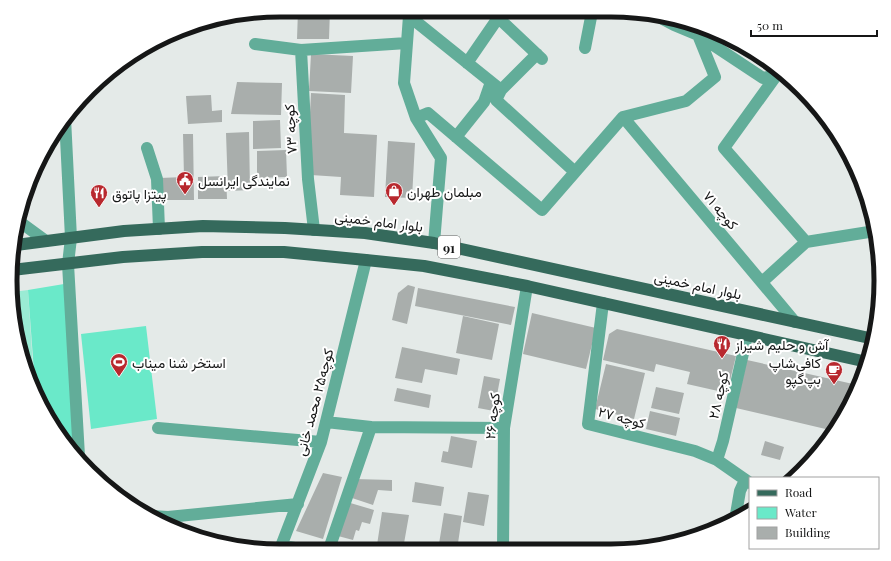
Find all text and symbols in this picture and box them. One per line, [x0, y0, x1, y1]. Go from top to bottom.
scale bar [751, 12, 877, 38]
text: 50 m [757, 17, 783, 33]
street label: کوچه ۷۳ [279, 103, 302, 154]
public building icon: نمایندگی ایرانسل [175, 170, 195, 195]
place label: نمایندگی ایرانسل [198, 171, 290, 190]
shop icon: مبلمان طهران [384, 181, 404, 206]
place label: مبلمان طهران [407, 182, 482, 201]
restaurant icon: پیتزا پاتوق [89, 183, 109, 208]
place label: پیتزا پاتوق [112, 184, 167, 204]
street label: کوچه ۷۱ [699, 187, 743, 234]
street label: بلوار امام خمینی [334, 206, 424, 236]
road number: 91 [438, 236, 460, 258]
street label: بلوار امام خمینی [653, 266, 743, 304]
restaurant icon: آش و حلیم شیراز [712, 334, 732, 359]
place label: آش و حلیم شیراز [734, 335, 830, 354]
street label: کوچه۲۵ محمد خانی [291, 346, 338, 458]
sports icon: استخر شنا میناب [109, 352, 129, 377]
place label: استخر شنا میناب [132, 353, 226, 372]
place label: کافی‌شاپ بپ‌گپو [769, 353, 821, 389]
cafe icon: کافی‌شاپ بپ‌گپو [824, 360, 844, 385]
street label: کوچه ۲۸ [703, 369, 734, 421]
street label: کوچه ۲۶ [480, 392, 505, 440]
street label: کوچه ۲۷ [596, 402, 648, 433]
legend [749, 477, 879, 549]
text: Road [785, 484, 812, 500]
text: Water [784, 504, 818, 520]
text: Building [785, 524, 831, 540]

